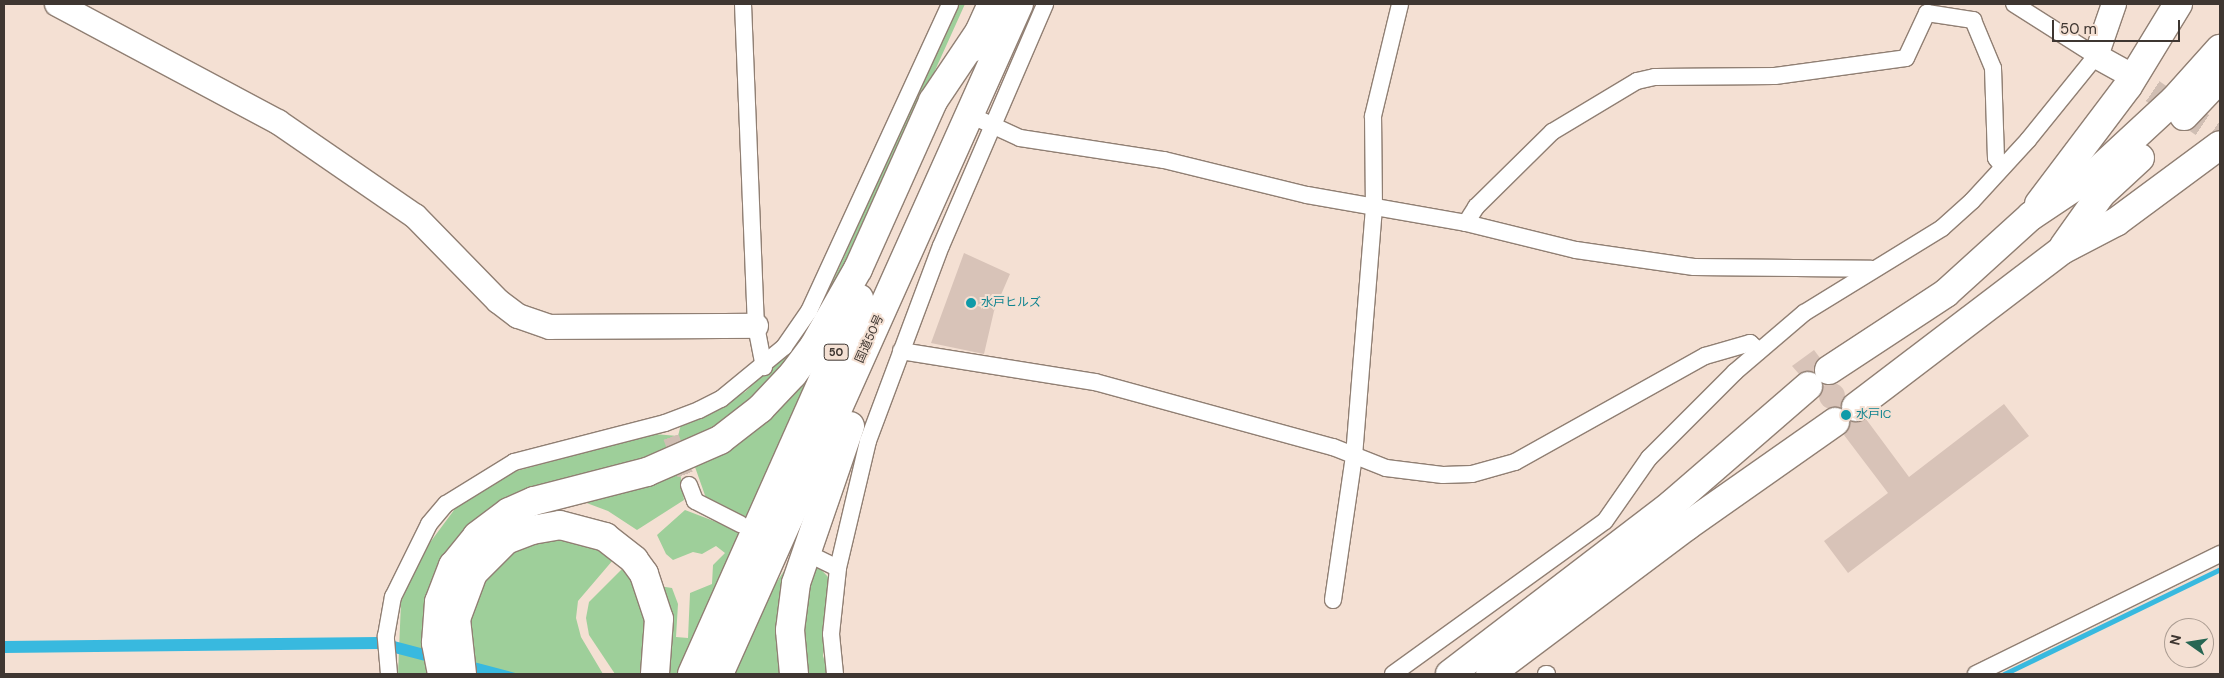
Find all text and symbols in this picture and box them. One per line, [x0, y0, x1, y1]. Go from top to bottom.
scale bar [2054, 10, 2182, 42]
text: 50 m [2060, 19, 2097, 39]
place label: 水戸ヒルズ [981, 296, 1041, 310]
marker: 水戸ヒルズ [965, 297, 977, 309]
street label: 国道50号 [853, 313, 887, 365]
road number: 50 [824, 344, 848, 361]
place label: 水戸IC [1856, 408, 1891, 422]
marker: 水戸IC [1840, 409, 1852, 421]
north arrow [2164, 618, 2214, 668]
text: N [2165, 633, 2185, 647]

